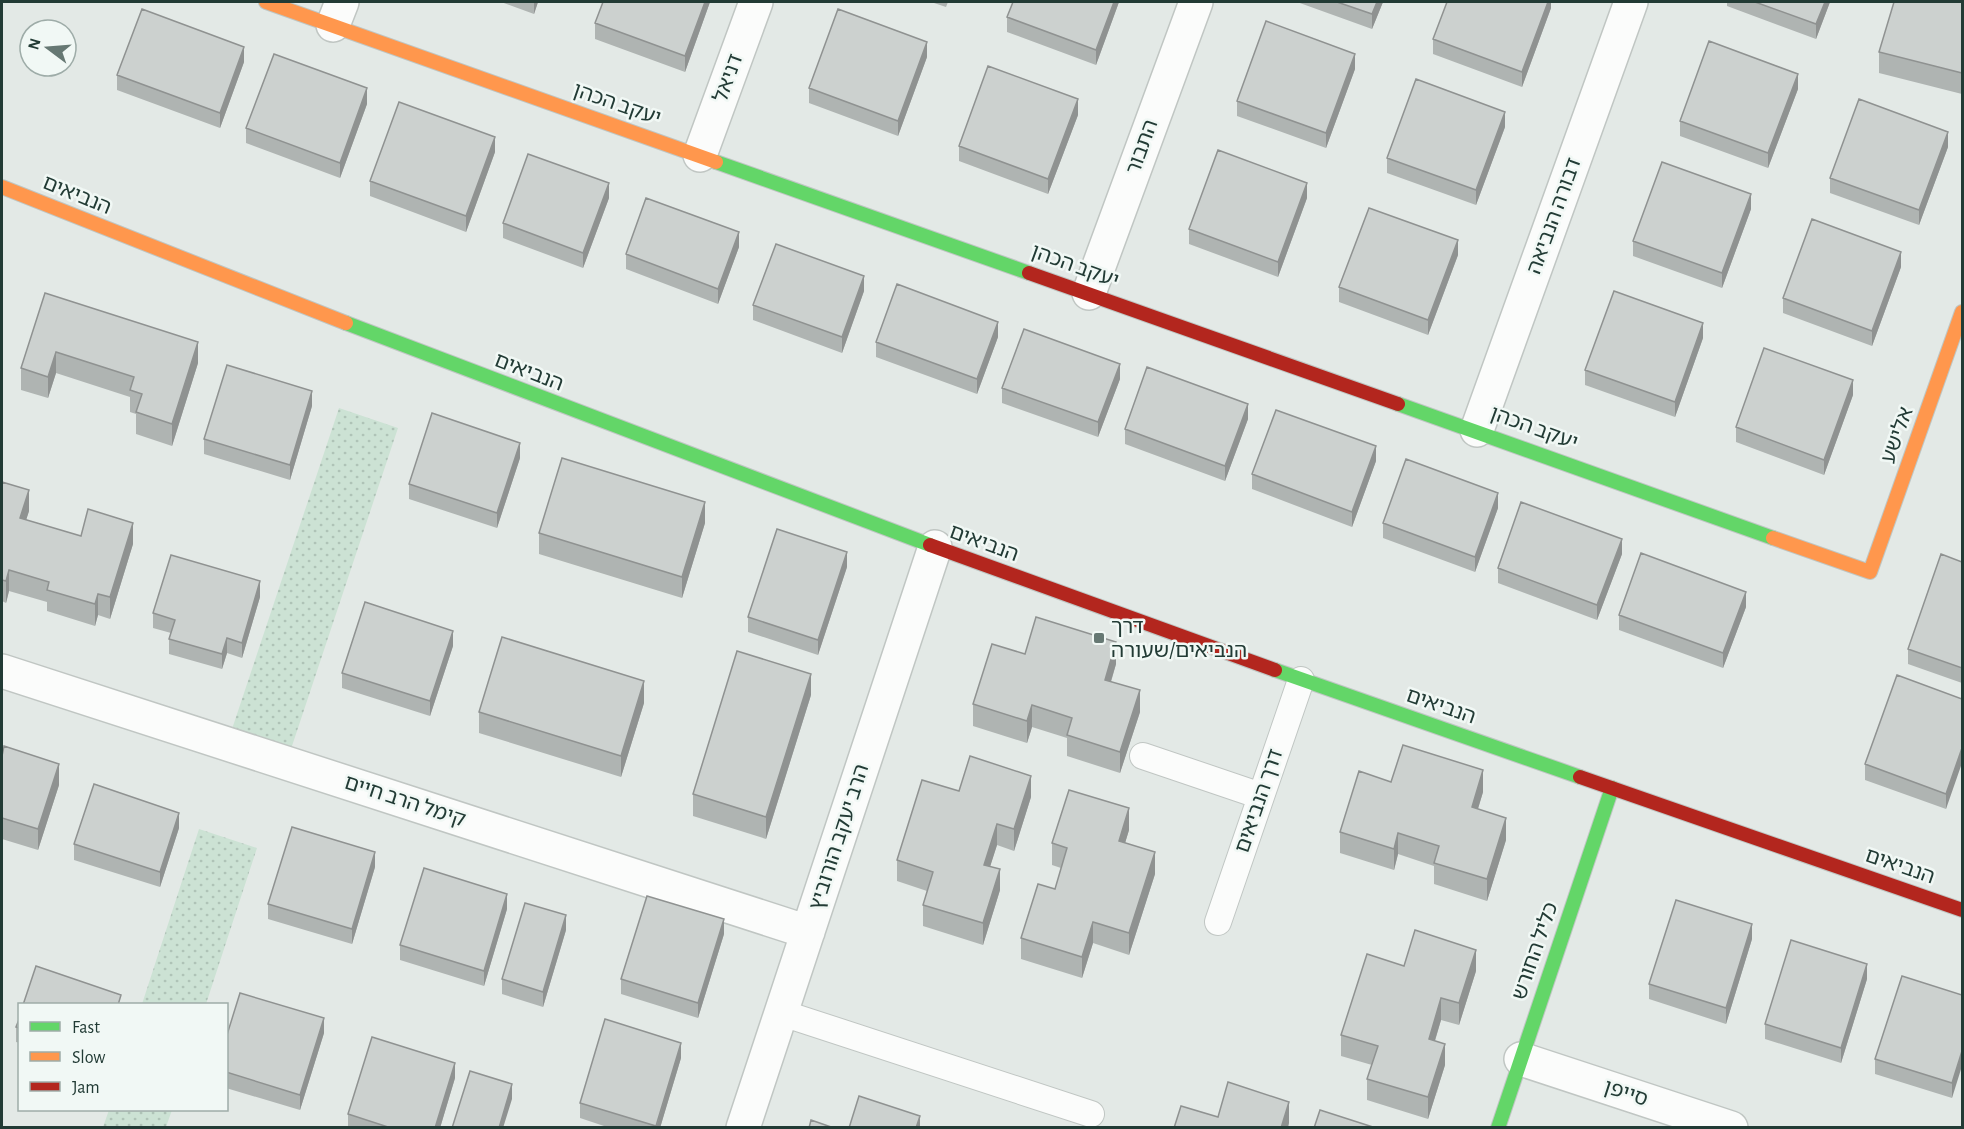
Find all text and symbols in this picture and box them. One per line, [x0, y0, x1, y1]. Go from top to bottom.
north arrow [18, 18, 78, 78]
text: N [25, 37, 44, 52]
street label: דניאל [710, 51, 746, 105]
street label: יעקב הכהן [570, 79, 664, 129]
street label: התבור [1122, 117, 1162, 177]
street label: דבורה הנביאה [1523, 155, 1585, 277]
street label: הנביאים [40, 172, 114, 218]
street label: יעקב הכהן [1028, 241, 1122, 291]
street label: הנביאים [492, 349, 566, 395]
street label: יעקב הכהן [1487, 403, 1581, 453]
street label: אלישע [1877, 404, 1917, 466]
street label: הנביאים [947, 521, 1021, 565]
place label: דרך הנביאים/שעורה [1111, 616, 1247, 661]
marker: דרך הנביאים/שעורה [1092, 631, 1106, 645]
street label: הנביאים [1403, 684, 1479, 728]
street label: דרך הנביאים [1231, 746, 1287, 856]
street label: הרב יעקב הורוביץ [806, 762, 872, 912]
street label: קימל הרב חיים [342, 771, 468, 831]
street label: הנביאים [1862, 844, 1938, 888]
street label: כליל החורש [1508, 899, 1562, 1003]
legend [18, 1003, 228, 1111]
text: Fast [72, 1019, 100, 1037]
text: Slow [72, 1049, 105, 1067]
street label: סייפן [1601, 1076, 1651, 1110]
text: Jam [72, 1079, 100, 1097]

